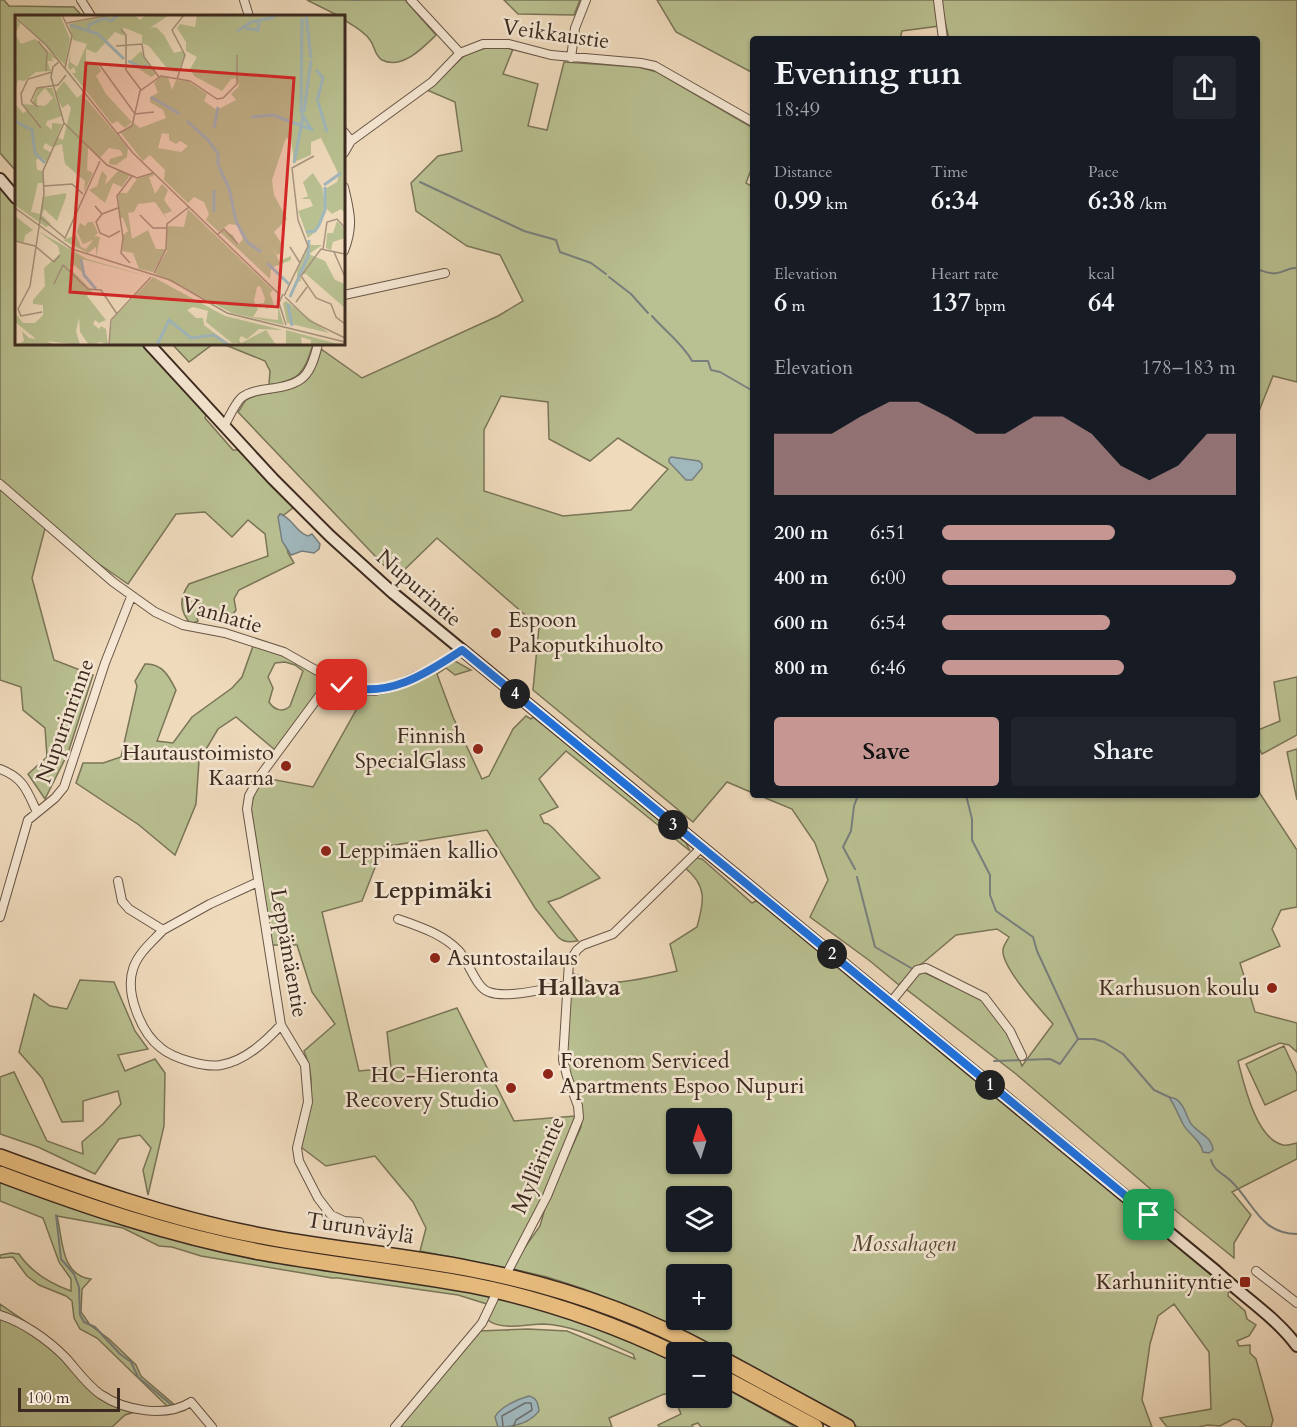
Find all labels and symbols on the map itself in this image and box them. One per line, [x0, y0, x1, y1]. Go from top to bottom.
street label: Veikkaustie [500, 12, 612, 56]
inset map [15, 15, 345, 345]
street label: Nupurintie [370, 542, 468, 634]
street label: Vanhatie [178, 589, 266, 641]
place label: Espoon Pakoputkihuolto [508, 605, 663, 660]
marker: Espoon Pakoputkihuolto [489, 626, 503, 640]
street label: Nupurinrinne [29, 655, 101, 787]
pin [316, 659, 367, 710]
pin: 4 [500, 679, 530, 709]
place label: Finnish SpecialGlass [355, 721, 466, 776]
place label: Hautaustoimisto Kaarna [122, 738, 274, 793]
marker: Finnish SpecialGlass [471, 742, 485, 756]
marker: Hautaustoimisto Kaarna [279, 759, 293, 773]
pin: 3 [658, 810, 688, 840]
place label: Leppimäen kallio [338, 836, 498, 866]
marker: Leppimäen kallio [319, 844, 333, 858]
district label: Leppimäki [374, 874, 492, 907]
street label: Leppämäentie [263, 886, 315, 1020]
pin: 2 [817, 939, 847, 969]
place label: Asuntostailaus [447, 943, 578, 973]
marker: Asuntostailaus [428, 951, 442, 965]
district label: Hallava [538, 971, 620, 1004]
place label: Karhusuon koulu [1099, 973, 1260, 1003]
marker: Karhusuon koulu [1265, 981, 1279, 995]
place label: Forenom Serviced Apartments Espoo Nupuri [560, 1046, 804, 1101]
place label: HC-Hieronta Recovery Studio [345, 1060, 499, 1115]
marker: Forenom Serviced Apartments Espoo Nupuri [541, 1067, 555, 1081]
pin: 1 [975, 1070, 1005, 1100]
marker: HC-Hieronta Recovery Studio [504, 1081, 518, 1095]
north arrow [666, 1108, 732, 1174]
street label: Myllärintie [504, 1112, 572, 1218]
pin [1123, 1189, 1174, 1240]
street label: Turunväylä [304, 1205, 416, 1251]
park label: Mossahagen [852, 1229, 956, 1259]
place label: Karhuniityntie [1096, 1267, 1233, 1297]
marker: Karhuniityntie [1238, 1275, 1252, 1289]
scale bar [18, 1385, 120, 1412]

